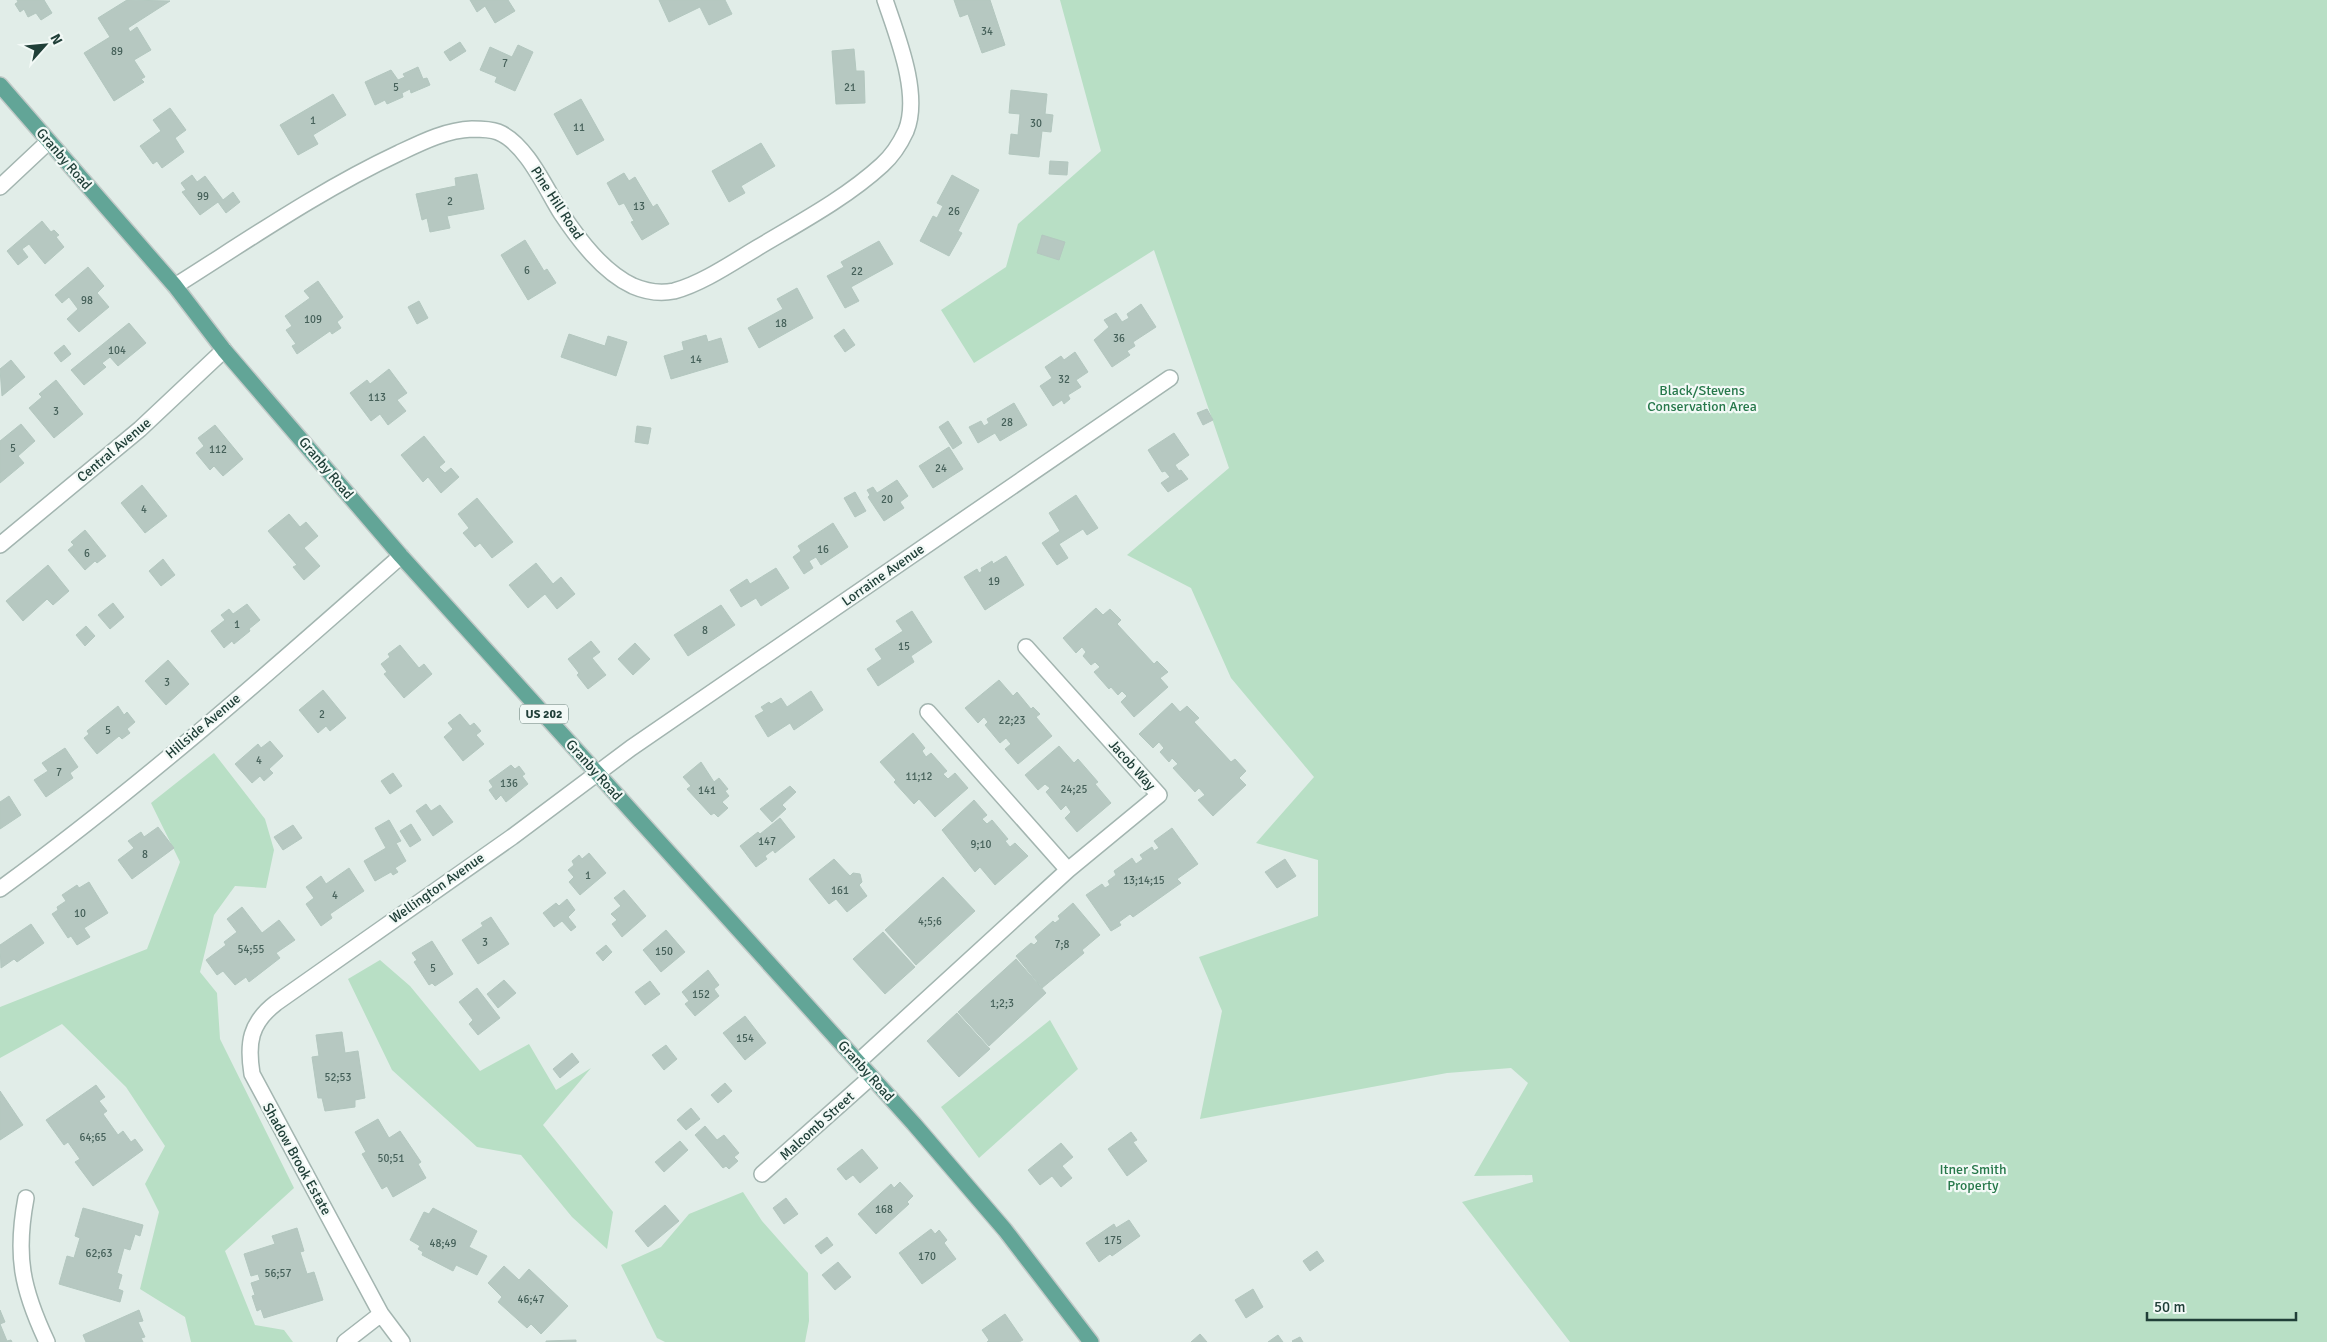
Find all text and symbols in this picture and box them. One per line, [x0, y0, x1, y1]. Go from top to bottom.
north arrow [20, 20, 70, 70]
house number: 34 [981, 25, 993, 38]
text: N [46, 31, 66, 48]
house number: 89 [111, 45, 123, 58]
house number: 7 [502, 57, 508, 70]
house number: 5 [393, 81, 399, 94]
house number: 21 [844, 81, 856, 94]
house number: 1 [310, 114, 316, 127]
house number: 30 [1030, 117, 1042, 130]
house number: 11 [573, 121, 585, 134]
street label: Granby Road [33, 125, 95, 193]
street label: Pine Hill Road [527, 163, 587, 243]
house number: 99 [197, 190, 209, 203]
house number: 2 [447, 195, 453, 208]
house number: 13 [633, 200, 645, 213]
house number: 26 [948, 205, 960, 218]
house number: 6 [524, 264, 530, 277]
house number: 22 [851, 265, 863, 278]
house number: 98 [81, 294, 93, 307]
house number: 109 [304, 313, 322, 326]
house number: 18 [775, 317, 787, 330]
house number: 36 [1113, 332, 1125, 345]
house number: 104 [108, 344, 126, 357]
house number: 14 [690, 353, 702, 366]
house number: 32 [1058, 373, 1070, 386]
park label: Black/Stevens Conservation Area [1647, 382, 1757, 415]
house number: 113 [368, 391, 386, 404]
house number: 3 [53, 405, 59, 418]
street label: Central Avenue [74, 414, 154, 486]
house number: 28 [1001, 416, 1013, 429]
street label: Granby Road [295, 434, 357, 502]
house number: 5 [10, 442, 16, 455]
house number: 112 [209, 443, 227, 456]
house number: 24 [935, 462, 947, 475]
house number: 20 [881, 493, 893, 506]
house number: 4 [141, 503, 147, 516]
street label: Lorraine Avenue [838, 540, 928, 610]
house number: 16 [817, 543, 829, 556]
house number: 6 [84, 547, 90, 560]
house number: 19 [988, 575, 1000, 588]
house number: 1 [234, 618, 240, 631]
house number: 8 [702, 624, 708, 637]
house number: 15 [898, 640, 910, 653]
house number: 3 [164, 676, 170, 689]
street label: Hillside Avenue [162, 690, 244, 762]
road number: US 202 [520, 704, 568, 724]
house number: 2 [319, 708, 325, 721]
house number: 22;23 [999, 714, 1025, 727]
house number: 5 [105, 724, 111, 737]
street label: Granby Road [562, 736, 626, 804]
street label: Jacob Way [1105, 736, 1159, 794]
house number: 4 [256, 754, 262, 767]
house number: 7 [56, 766, 62, 779]
house number: 11;12 [906, 770, 932, 783]
house number: 136 [500, 777, 518, 790]
house number: 24;25 [1061, 783, 1087, 796]
house number: 141 [698, 784, 716, 797]
house number: 147 [758, 835, 776, 848]
house number: 9;10 [971, 838, 991, 851]
house number: 8 [142, 848, 148, 861]
street label: Wellington Avenue [386, 849, 488, 927]
house number: 1 [585, 869, 591, 882]
house number: 13;14;15 [1123, 874, 1165, 887]
house number: 161 [831, 884, 849, 897]
house number: 4 [332, 889, 338, 902]
house number: 10 [74, 907, 86, 920]
house number: 4;5;6 [918, 915, 942, 928]
house number: 3 [482, 936, 488, 949]
house number: 7;8 [1055, 938, 1069, 951]
house number: 54;55 [238, 943, 264, 956]
house number: 150 [655, 945, 673, 958]
house number: 5 [430, 962, 436, 975]
house number: 152 [692, 988, 710, 1001]
house number: 1;2;3 [990, 997, 1014, 1010]
house number: 154 [736, 1032, 754, 1045]
street label: Granby Road [834, 1037, 898, 1105]
house number: 52;53 [325, 1071, 351, 1084]
street label: Malcomb Street [776, 1088, 858, 1164]
street label: Shadow Brook Estate [259, 1100, 335, 1218]
house number: 64;65 [80, 1131, 106, 1144]
house number: 50;51 [378, 1152, 404, 1165]
park label: Itner Smith Property [1939, 1161, 2007, 1194]
house number: 168 [875, 1203, 893, 1216]
house number: 175 [1104, 1234, 1122, 1247]
house number: 48;49 [430, 1237, 456, 1250]
house number: 62;63 [86, 1247, 112, 1260]
house number: 170 [918, 1250, 936, 1263]
house number: 56;57 [265, 1267, 291, 1280]
scale bar [2147, 1290, 2296, 1322]
house number: 46;47 [518, 1293, 544, 1306]
text: 50 m [2154, 1298, 2185, 1316]

